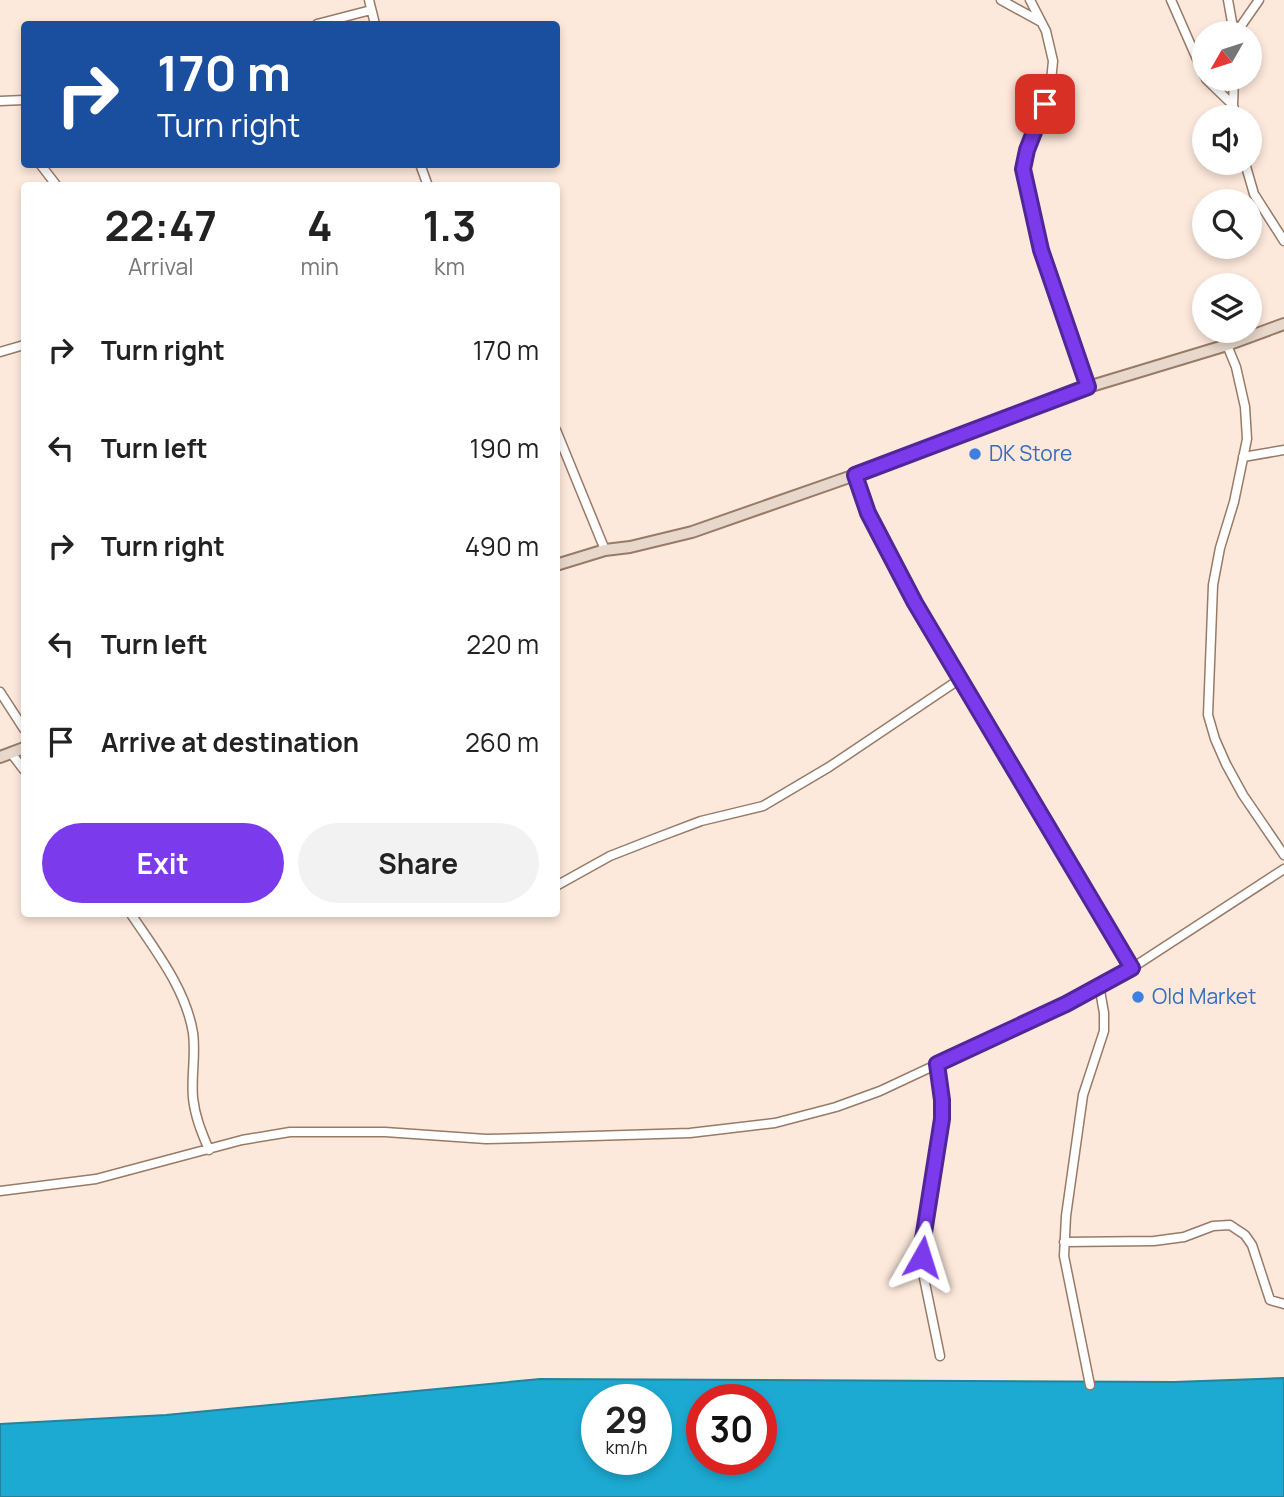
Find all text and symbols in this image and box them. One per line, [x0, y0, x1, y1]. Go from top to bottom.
north arrow [1192, 21, 1262, 91]
map controls [1192, 21, 1262, 343]
text: 170 m [157, 39, 291, 106]
icon: right [42, 49, 133, 140]
pin [1015, 74, 1075, 134]
icon: arrive [1026, 85, 1064, 123]
text: Turn right [157, 103, 300, 147]
button: sound [1192, 105, 1262, 175]
button: search [1192, 189, 1262, 259]
text: 22:47 [105, 196, 217, 254]
text: 4 [307, 196, 333, 254]
text: 1.3 [423, 196, 476, 254]
text: Arrival [128, 250, 194, 282]
text: min [300, 250, 339, 282]
text: km [434, 250, 465, 282]
button: layers [1192, 273, 1262, 343]
icon: right [42, 331, 80, 369]
text: Turn right [101, 332, 225, 368]
text: 170 m [473, 332, 539, 368]
icon: left [42, 429, 80, 467]
text: Turn left [101, 430, 208, 466]
text: 190 m [470, 430, 539, 466]
place label: DK Store [989, 439, 1072, 467]
marker: DK Store [967, 446, 983, 462]
icon: right [42, 527, 80, 565]
text: Turn right [101, 528, 225, 564]
text: 490 m [465, 528, 539, 564]
icon: left [42, 625, 80, 663]
text: Turn left [101, 626, 208, 662]
text: 220 m [466, 626, 539, 662]
icon: arrive [42, 723, 80, 761]
text: Arrive at destination [101, 724, 359, 760]
text: 260 m [465, 724, 539, 760]
button: Exit [42, 823, 284, 903]
button: Share [298, 823, 539, 903]
place label: Old Market [1152, 982, 1257, 1010]
marker: Old Market [1130, 989, 1146, 1005]
position arrow [885, 1220, 959, 1294]
speed limit sign: 30 [686, 1384, 777, 1475]
text: 29 [605, 1396, 648, 1444]
text: km/h [606, 1435, 647, 1459]

